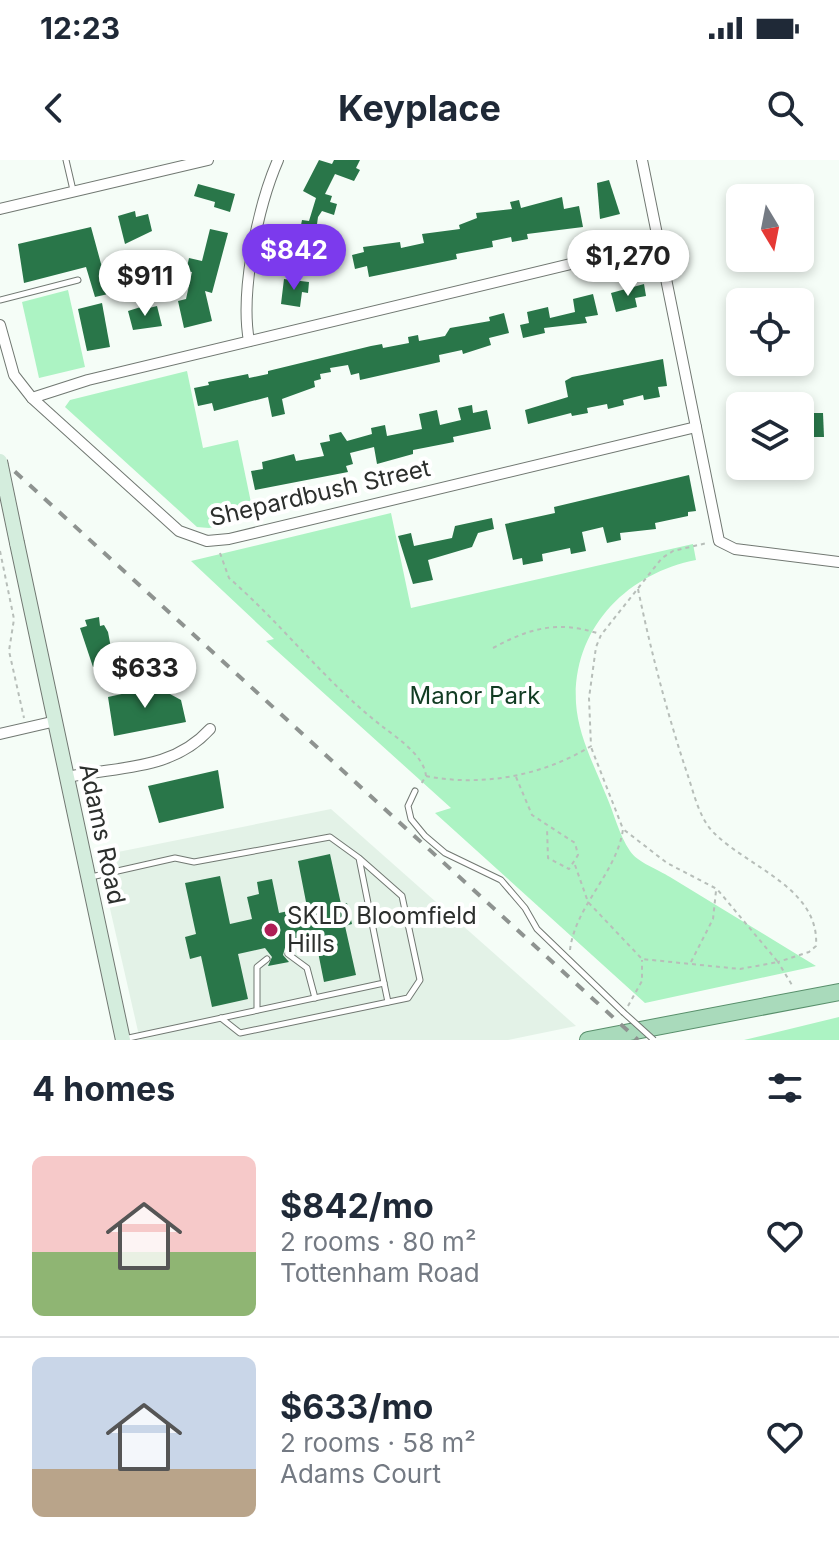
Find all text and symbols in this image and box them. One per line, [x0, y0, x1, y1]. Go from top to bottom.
text: 12:23 [40, 10, 120, 46]
icon: back [32, 86, 76, 130]
text: Keyplace [338, 86, 501, 130]
icon: search [763, 86, 807, 130]
north arrow [726, 184, 814, 272]
map controls [726, 184, 814, 480]
pin: $842 [247, 224, 341, 292]
pin: $1,270 [563, 230, 693, 298]
text: $842 [260, 234, 328, 265]
text: $1,270 [585, 240, 671, 271]
pin: $911 [98, 250, 192, 318]
text: $911 [117, 260, 173, 291]
button: locate [726, 288, 814, 376]
button: layers [726, 392, 814, 480]
street label: Shepardbush Street [207, 453, 433, 532]
pin: $633 [98, 642, 192, 710]
text: $633 [111, 652, 179, 683]
park label: Manor Park [410, 681, 540, 710]
street label: Adams Road [73, 761, 132, 907]
place label: SKLD Bloomfield Hills [287, 901, 477, 958]
marker: SKLD Bloomfield Hills [262, 921, 280, 939]
icon: filters [763, 1066, 807, 1110]
text: 4 homes [32, 1068, 175, 1109]
text: $842/mo [280, 1185, 434, 1226]
icon: home [96, 1188, 192, 1284]
icon: heart [763, 1214, 807, 1258]
text: 2 rooms · 80 m² [280, 1226, 476, 1257]
text: Tottenham Road [280, 1257, 480, 1288]
text: $633/mo [280, 1386, 433, 1427]
icon: home [96, 1389, 192, 1485]
icon: heart [763, 1415, 807, 1459]
text: 2 rooms · 58 m² [280, 1427, 476, 1458]
text: Adams Court [280, 1458, 441, 1489]

